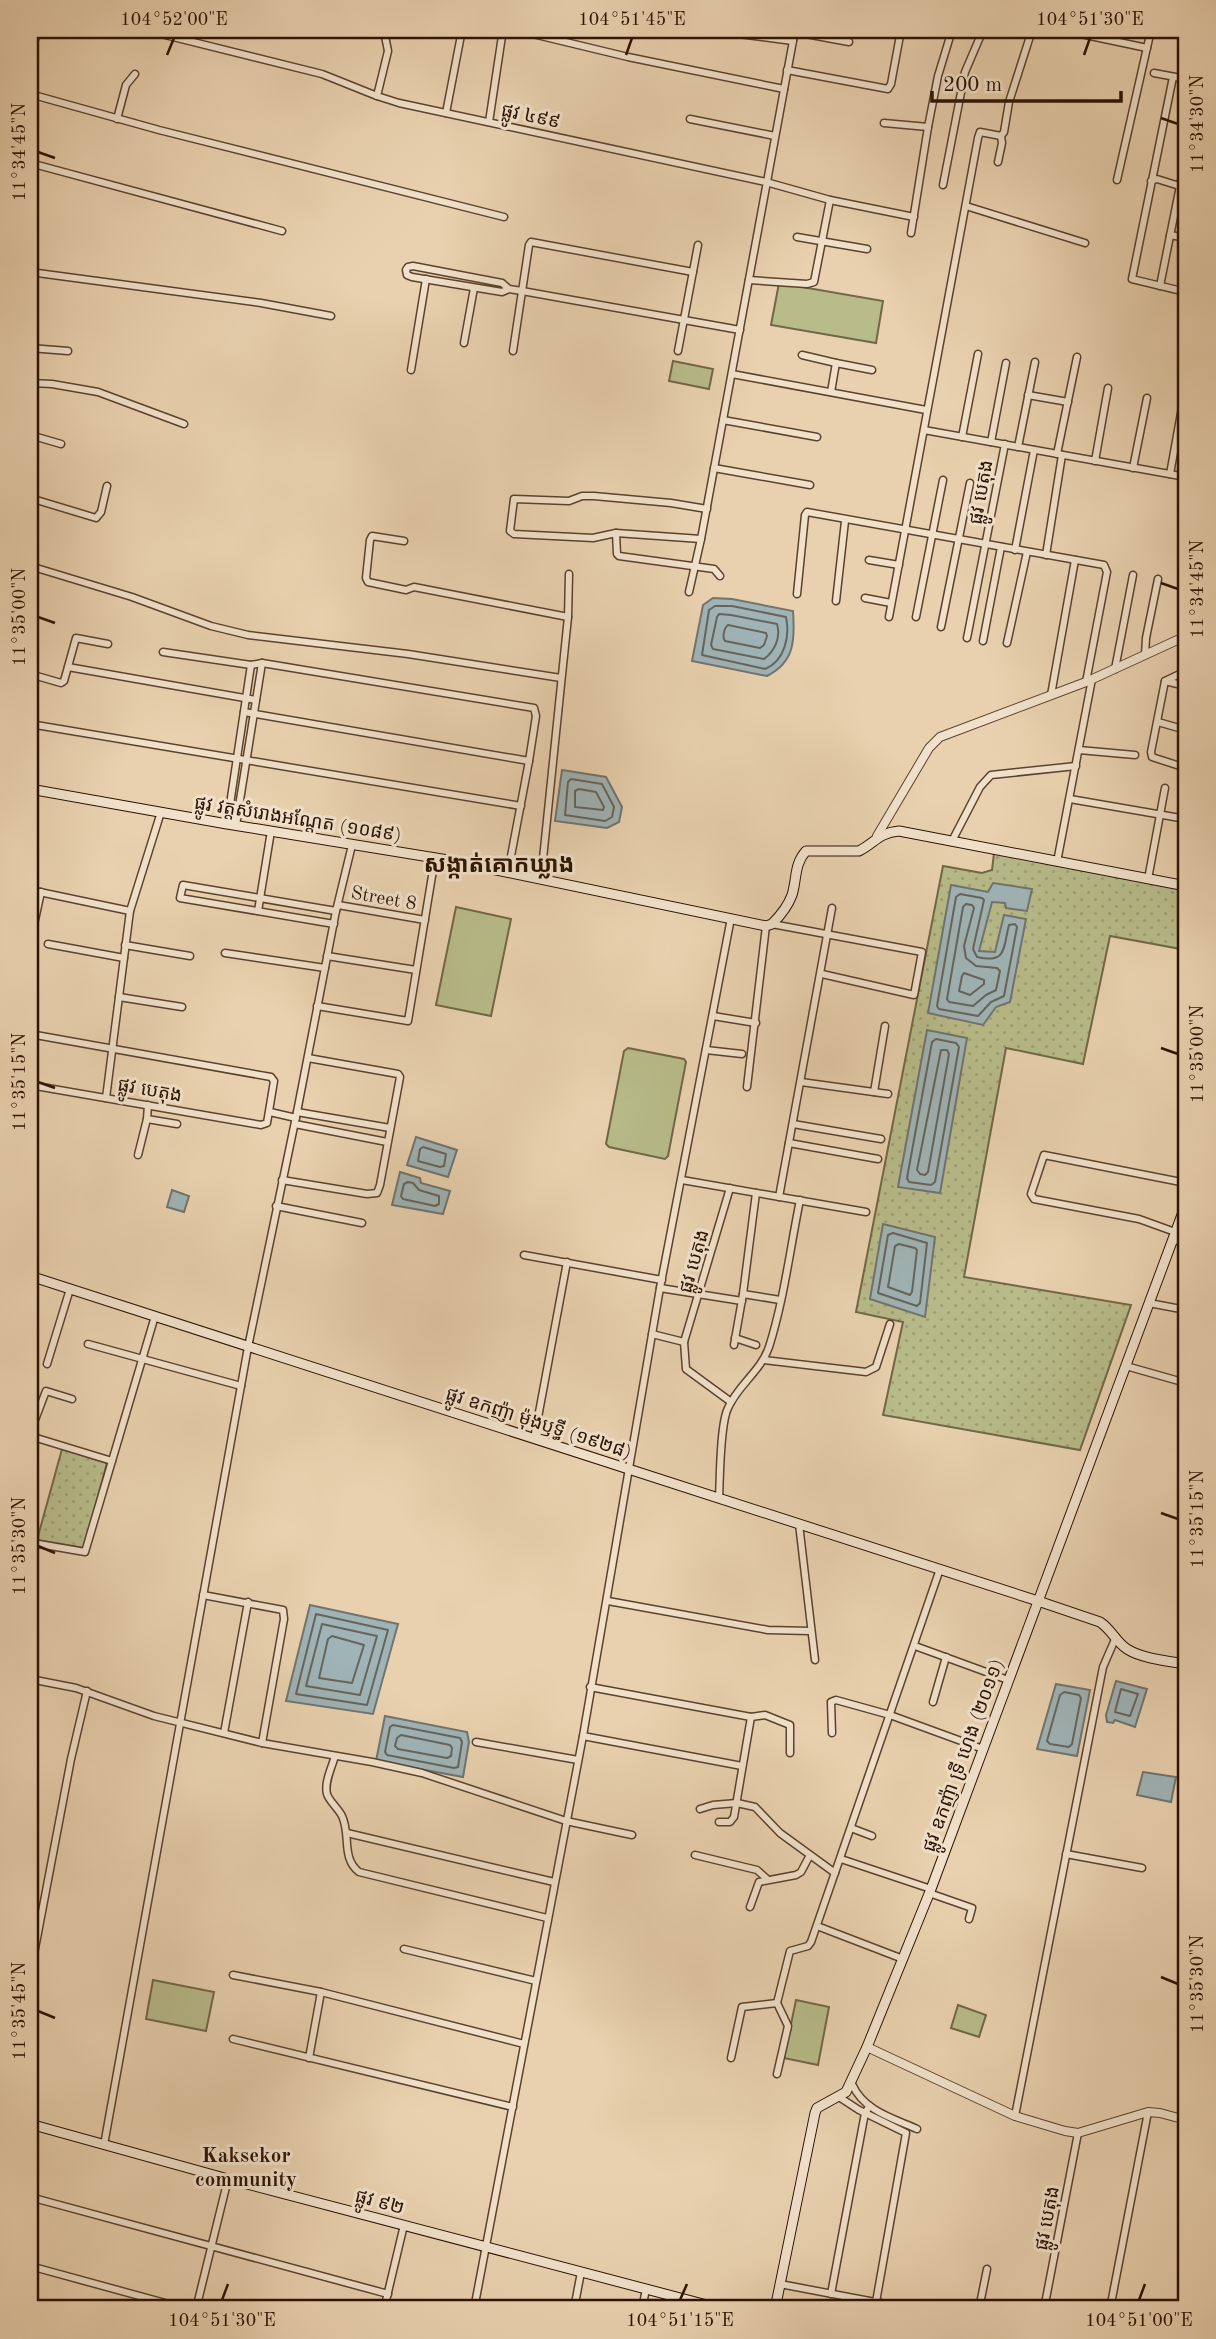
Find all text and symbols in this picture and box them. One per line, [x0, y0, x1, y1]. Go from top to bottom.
text: 104°52'00"E [120, 11, 228, 29]
text: 104°51'45"E [578, 11, 686, 29]
text: 104°51'30"E [1036, 11, 1144, 29]
scale bar [932, 60, 1122, 104]
text: 200 m [943, 75, 1002, 96]
text: 11°34'30"N [1189, 75, 1207, 173]
street label: ផ្លូវ ៤៩៩ [498, 102, 562, 138]
text: 11°34'45"N [11, 103, 29, 201]
street label: ផ្លូវ បេតុង [967, 459, 1003, 527]
text: 11°34'45"N [1189, 540, 1207, 638]
text: 11°35'00"N [11, 568, 29, 666]
street label: ផ្លូវ វត្តសំរោងអណ្ដែត (១០៨៩) [192, 792, 403, 852]
district label: សង្កាត់គោកឃ្លាង [424, 852, 574, 879]
street label: Street 8 [349, 884, 418, 915]
text: 11°35'00"N [1189, 1005, 1207, 1103]
text: 11°35'15"N [11, 1033, 29, 1131]
street label: ផ្លូវ បេតុង [115, 1076, 183, 1112]
street label: ផ្លូវ បេតុង [677, 1228, 719, 1297]
street label: ផ្លូវ ឧកញ៉ា ម៉ុងឫទ្ធី (១៩២៨) [441, 1383, 634, 1469]
text: 11°35'15"N [1189, 1470, 1207, 1568]
text: 11°35'30"N [11, 1497, 29, 1595]
street label: ផ្លូវ ឧកញ៉ា ទ្រី ហេង (២០១១) [918, 1656, 1013, 1857]
text: 11°35'30"N [1189, 1935, 1207, 2033]
text: 11°35'45"N [11, 1962, 29, 2060]
district label: Kaksekor community [195, 2146, 297, 2191]
street label: ផ្លូវ បេតុង [1033, 2185, 1070, 2253]
street label: ផ្លូវ ៩២ [351, 2188, 406, 2224]
text: 104°51'30"E [168, 2312, 276, 2330]
text: 104°51'15"E [626, 2312, 734, 2330]
text: 104°51'00"E [1085, 2312, 1193, 2330]

